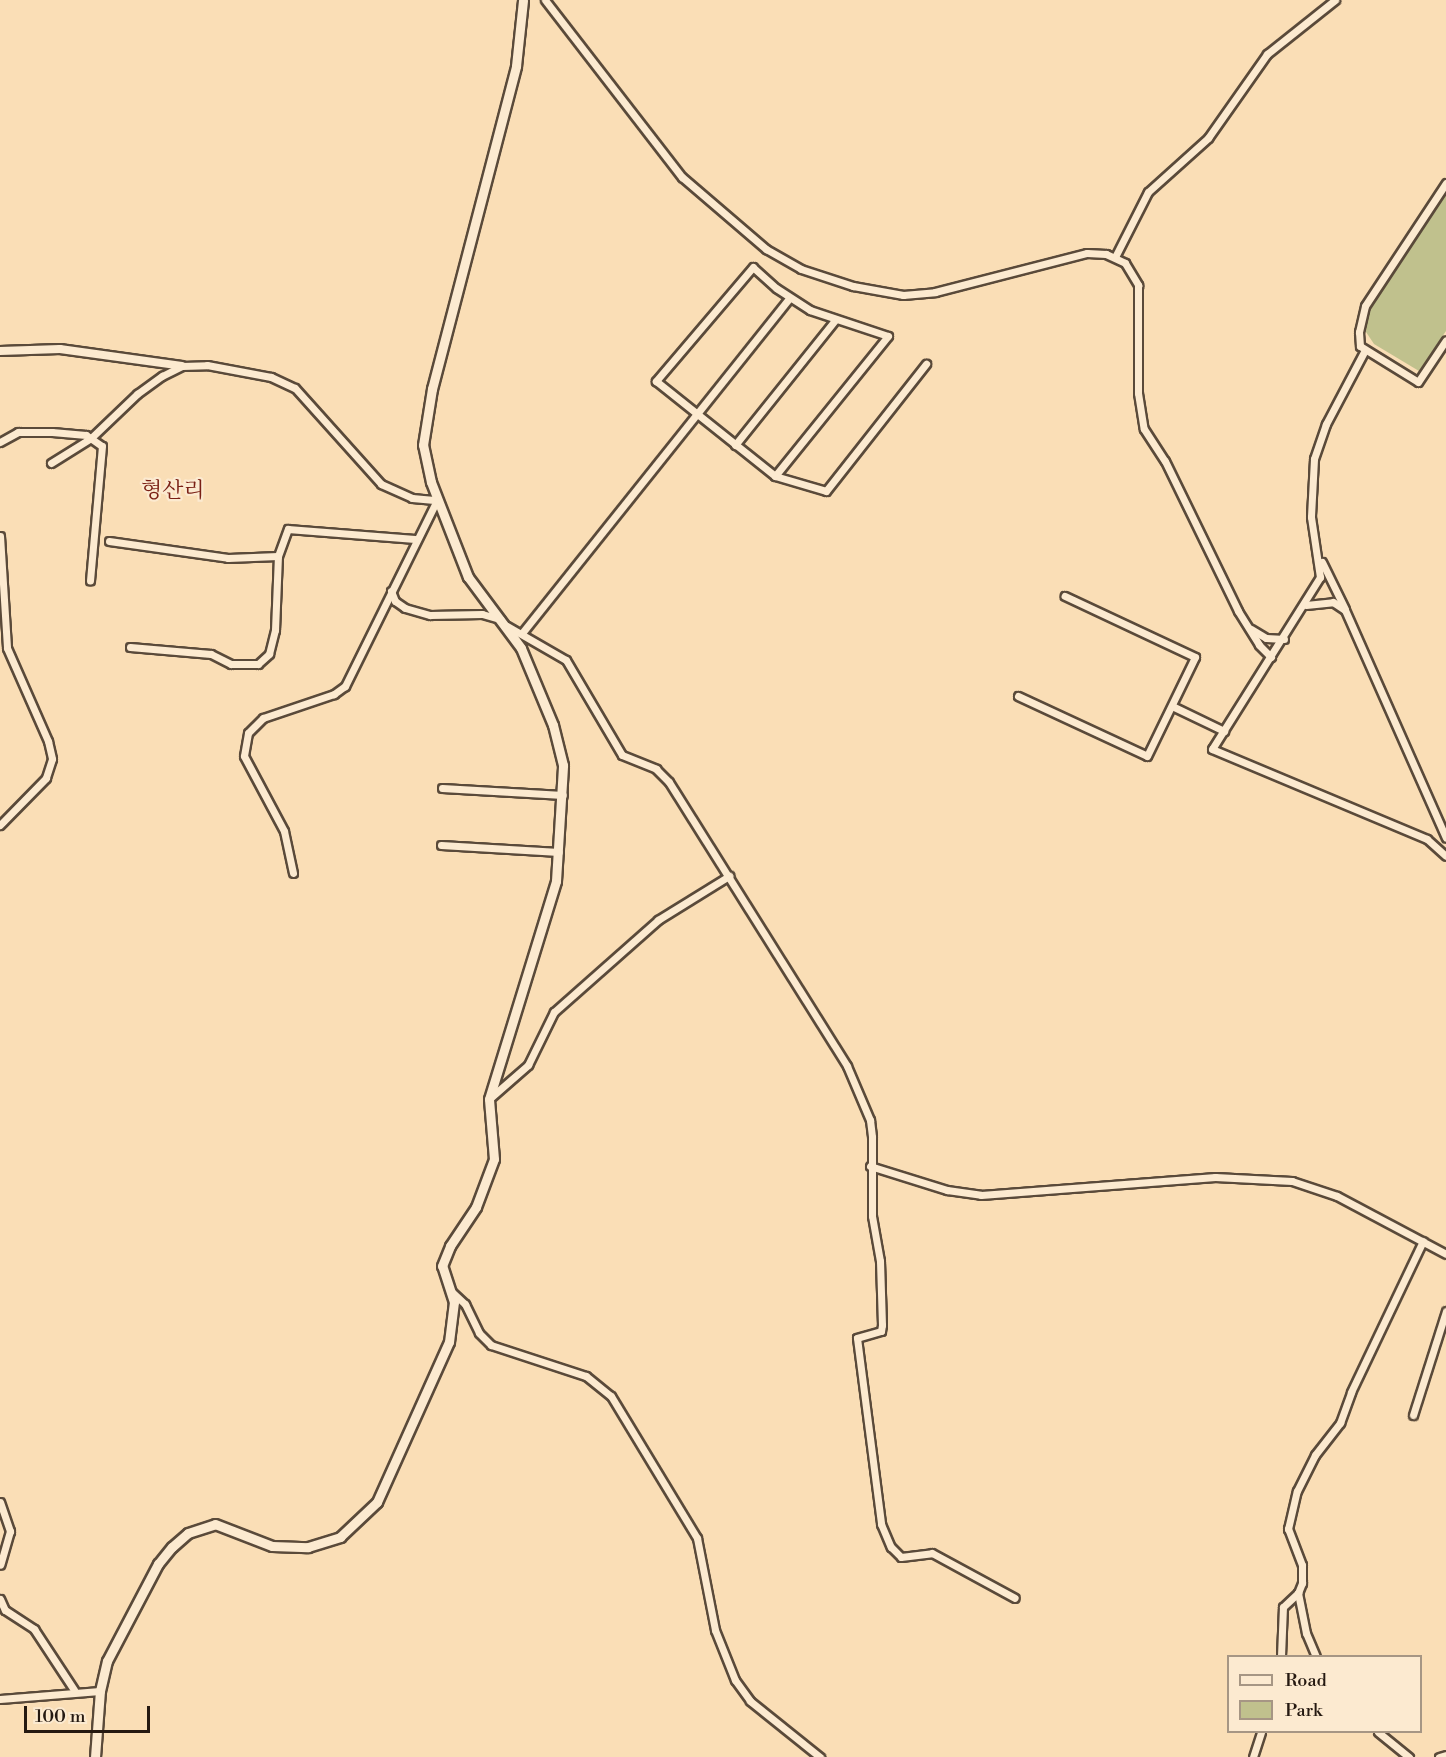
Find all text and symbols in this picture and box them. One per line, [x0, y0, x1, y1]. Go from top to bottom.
district label: 형산리 [141, 478, 205, 504]
legend [1227, 1655, 1422, 1733]
text: Road [1285, 1669, 1327, 1692]
scale bar [27, 1694, 153, 1732]
text: Park [1285, 1699, 1322, 1722]
text: 100 m [35, 1705, 86, 1728]

